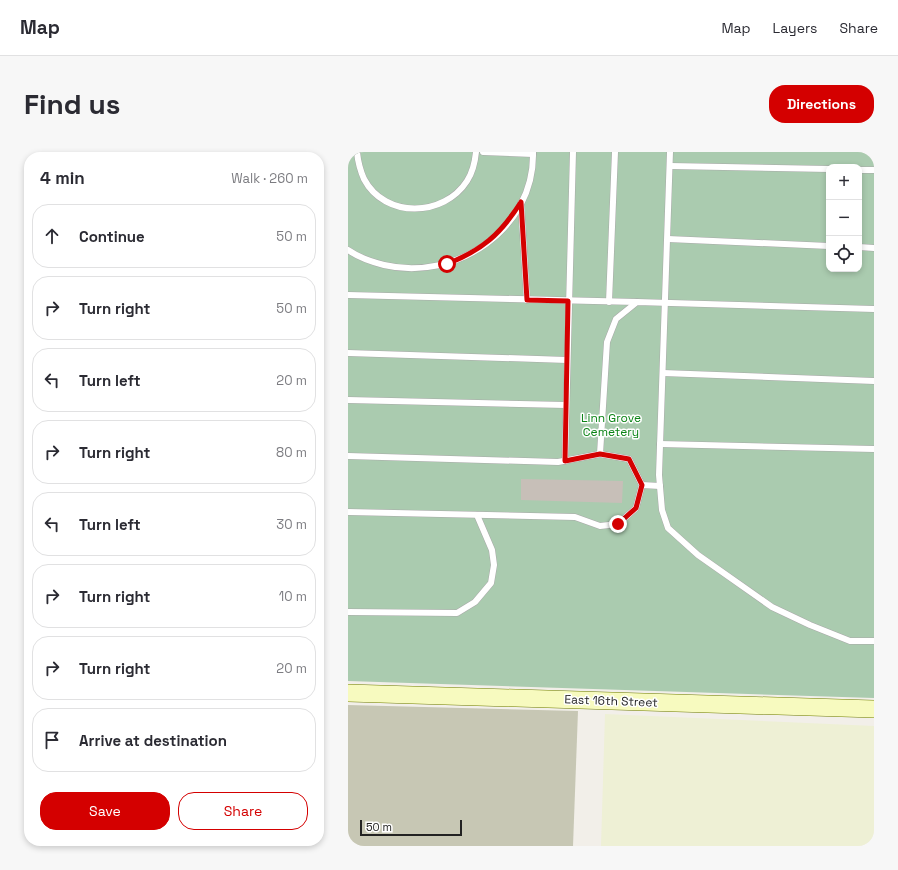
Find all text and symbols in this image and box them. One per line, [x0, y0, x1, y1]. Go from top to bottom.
text: Map [20, 15, 60, 40]
text: Map [721, 19, 751, 37]
text: Layers [773, 19, 817, 37]
text: Share [839, 19, 878, 37]
button: Directions [769, 85, 874, 123]
text: Find us [24, 86, 121, 122]
map controls [826, 164, 862, 272]
button: + [826, 164, 862, 200]
text: 4 min [40, 167, 85, 189]
text: Walk · 260 m [231, 170, 308, 187]
button: − [826, 200, 862, 236]
icon: ahead [41, 225, 63, 247]
text: Continue [79, 227, 145, 246]
text: 50 m [276, 228, 307, 245]
button: locate [826, 236, 862, 272]
route start [438, 255, 456, 273]
icon: right [41, 297, 63, 319]
text: Turn right [79, 299, 150, 318]
text: 50 m [276, 300, 307, 317]
icon: left [41, 369, 63, 391]
text: Turn left [79, 371, 141, 390]
text: 20 m [276, 372, 307, 389]
park label: Linn Grove Cemetery [581, 410, 641, 440]
icon: right [41, 441, 63, 463]
text: Turn right [79, 443, 150, 462]
text: 80 m [276, 444, 307, 461]
icon: left [41, 513, 63, 535]
text: Turn left [79, 515, 141, 534]
route end [609, 515, 627, 533]
text: 30 m [276, 516, 307, 533]
icon: right [41, 585, 63, 607]
text: Turn right [79, 587, 150, 606]
text: 10 m [279, 588, 307, 605]
icon: right [41, 657, 63, 679]
text: Turn right [79, 659, 150, 678]
text: 20 m [276, 660, 307, 677]
street label: East 16th Street [564, 691, 658, 711]
icon: arrive [41, 729, 63, 751]
text: Arrive at destination [79, 731, 227, 750]
button: Save [40, 792, 170, 830]
button: Share [178, 792, 308, 830]
scale bar [360, 818, 462, 837]
text: 50 m [366, 820, 392, 834]

